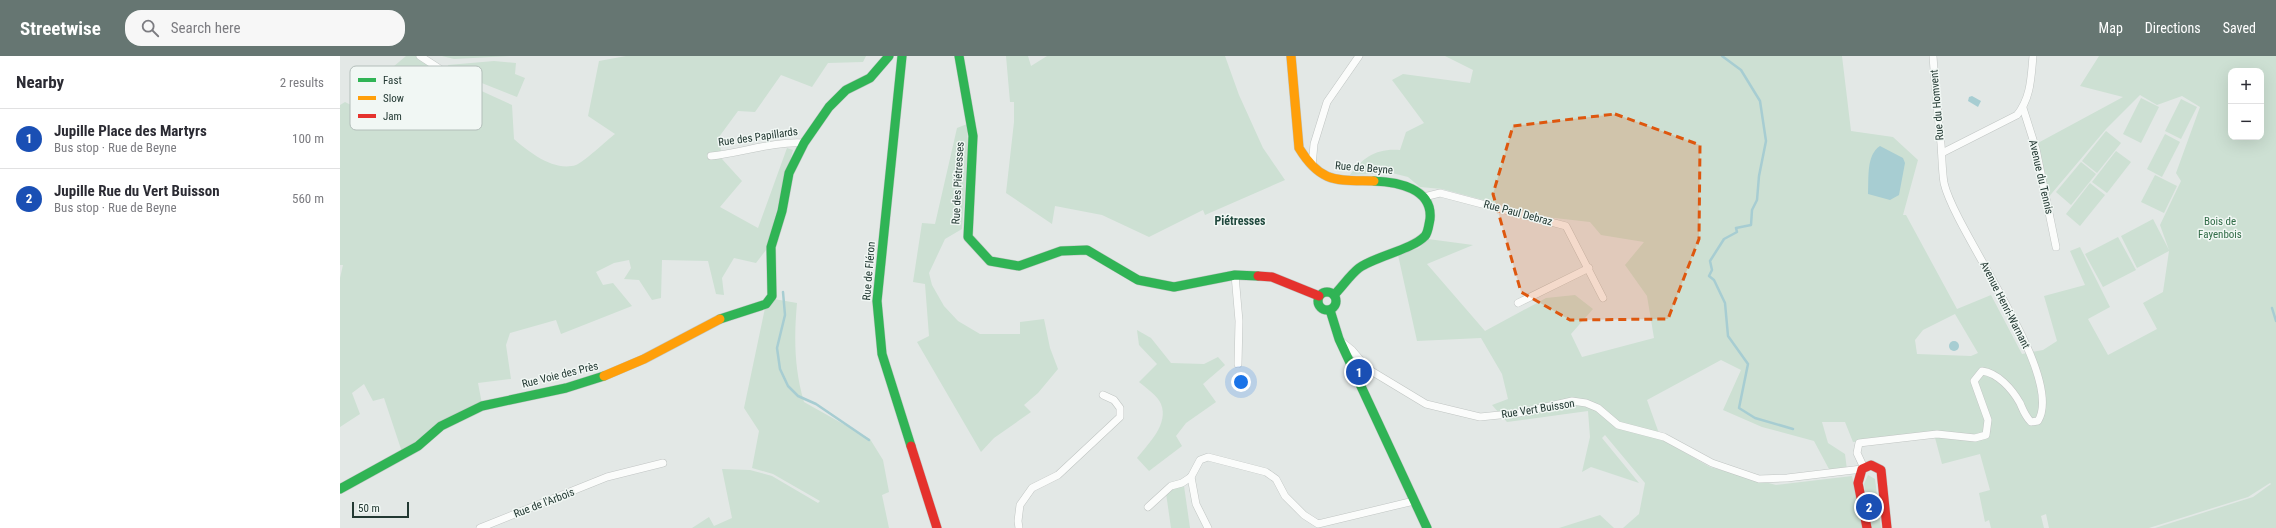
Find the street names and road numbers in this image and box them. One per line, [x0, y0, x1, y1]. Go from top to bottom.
street label: Rue du Homvent [1927, 69, 1947, 141]
street label: Rue des Papillards [717, 125, 799, 149]
street label: Avenue du Tennis [2026, 139, 2056, 215]
street label: Rue des Piétresses [949, 141, 967, 225]
street label: Rue de Beyne [1334, 159, 1394, 177]
street label: Rue Paul Debraz [1482, 198, 1554, 228]
street label: Rue de Fléron [860, 241, 878, 301]
street label: Avenue Henri-Warnant [1977, 259, 2033, 351]
street label: Rue Voie des Près [521, 359, 599, 391]
street label: Rue Vert Buisson [1500, 397, 1576, 421]
street label: Rue de l'Arbois [512, 485, 576, 521]

